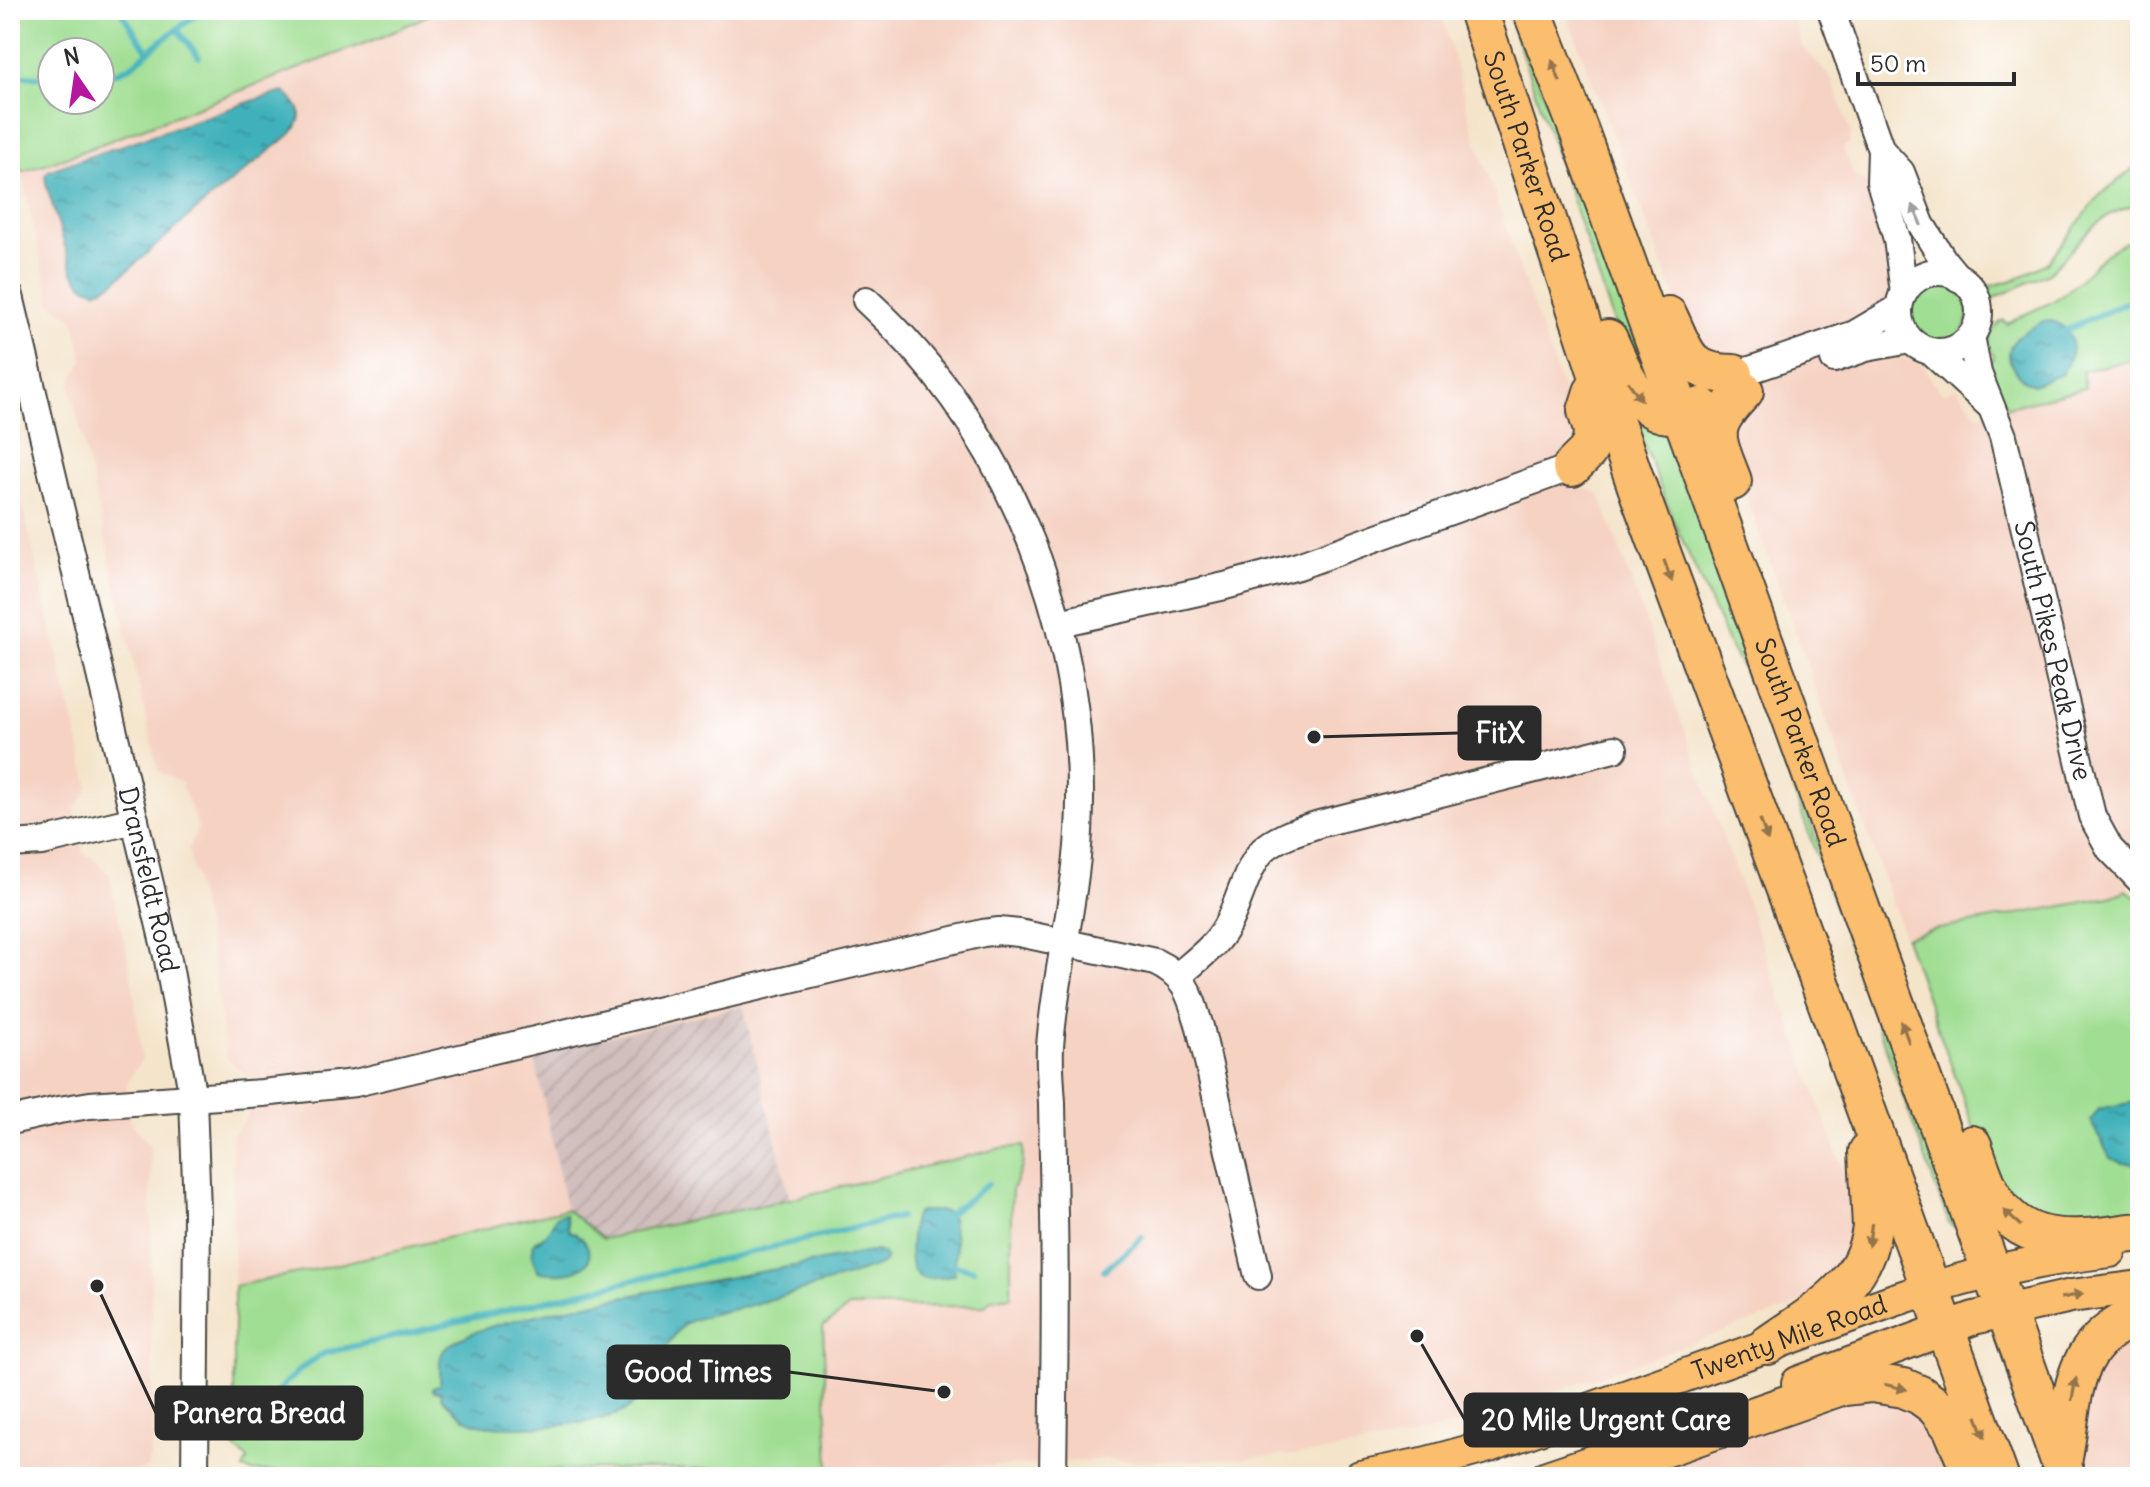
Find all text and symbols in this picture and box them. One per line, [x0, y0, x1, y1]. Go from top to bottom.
north arrow [36, 36, 116, 116]
scale bar [1858, 36, 2014, 86]
text: N [61, 41, 82, 72]
street label: South Parker Road [1477, 47, 1577, 266]
text: 50 m [1870, 48, 1926, 78]
one-way arrow [1549, 59, 1562, 83]
one-way arrow [1911, 203, 1924, 227]
one-way arrow [1627, 381, 1643, 401]
street label: South Pikes Peak Drive [2007, 518, 2100, 784]
one-way arrow [1662, 559, 1675, 583]
street label: South Parker Road [1748, 633, 1854, 851]
callout: FitX [1459, 707, 1540, 759]
text: FitX [1475, 715, 1525, 751]
street label: Dransfeldt Road [111, 784, 187, 975]
one-way arrow [1758, 818, 1771, 842]
one-way arrow [1898, 1020, 1910, 1044]
one-way arrow [2003, 1210, 2023, 1227]
one-way arrow [1863, 1223, 1876, 1248]
street label: Twenty Mile Road [1687, 1287, 1891, 1388]
one-way arrow [2060, 1290, 2085, 1302]
callout: Good Times [608, 1346, 789, 1398]
text: Good Times [624, 1354, 772, 1390]
one-way arrow [2068, 1376, 2081, 1401]
one-way arrow [1883, 1381, 1908, 1394]
callout: Panera Bread [156, 1387, 362, 1439]
callout: 20 Mile Urgent Care [1465, 1394, 1747, 1446]
text: Panera Bread [172, 1395, 346, 1431]
text: 20 Mile Urgent Care [1481, 1402, 1731, 1438]
one-way arrow [1976, 1415, 1988, 1439]

